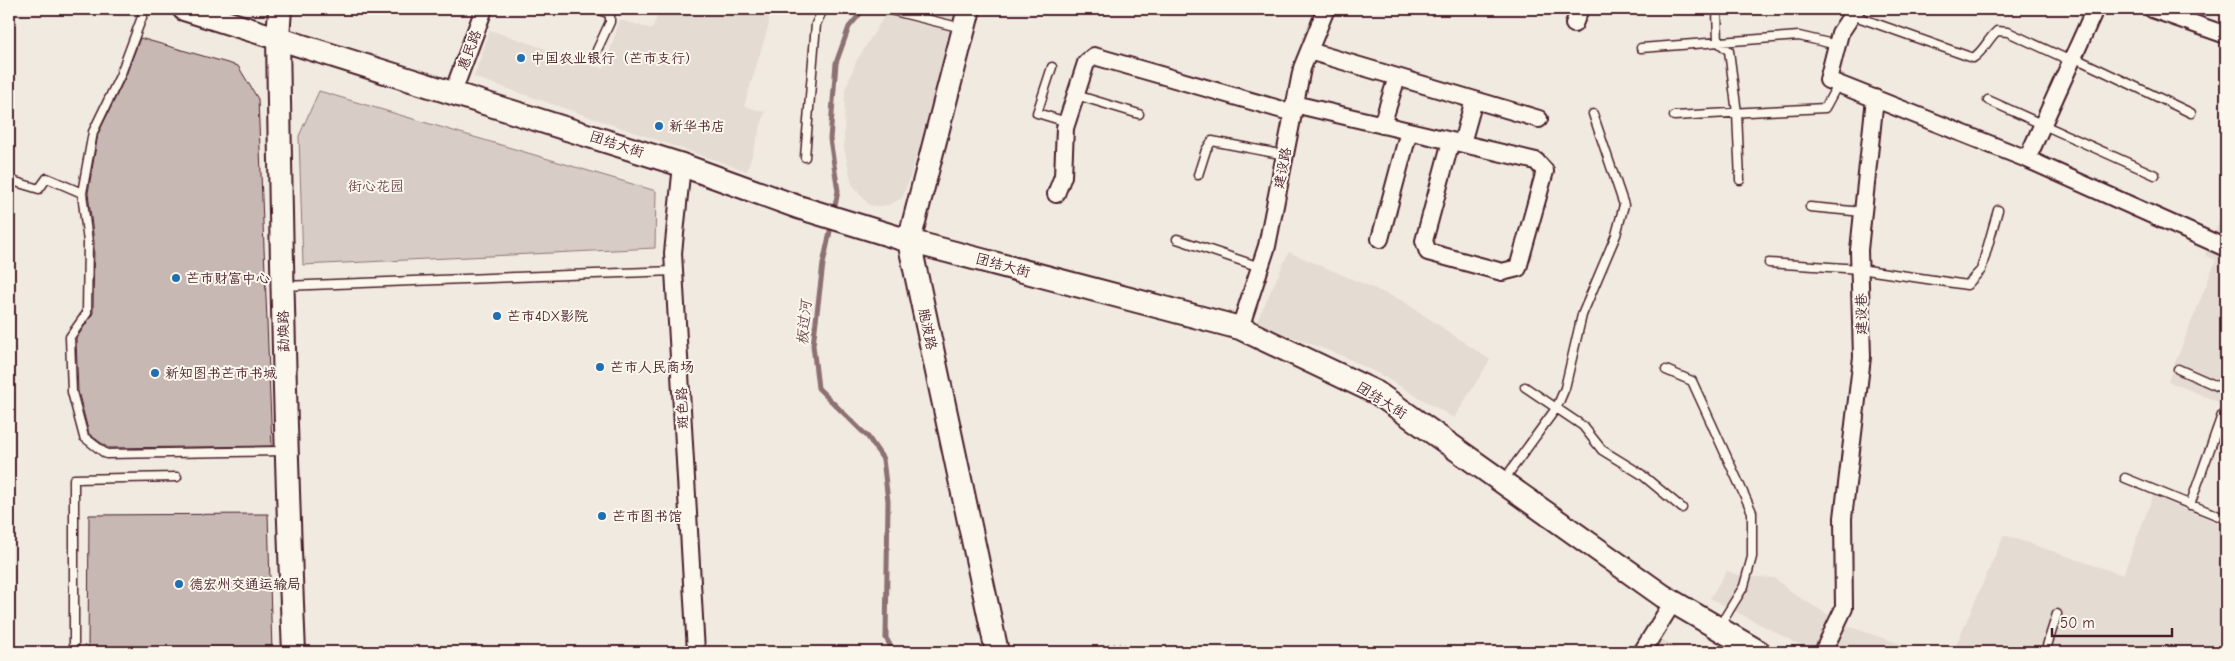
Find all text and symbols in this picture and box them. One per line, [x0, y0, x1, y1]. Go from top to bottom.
street label: 惠民路 [454, 28, 485, 73]
place label: 中国农业银行（芒市支行） [531, 50, 699, 67]
marker: 中国农业银行（芒市支行） [515, 52, 527, 64]
place label: 新华书店 [669, 118, 725, 135]
marker: 新华书店 [653, 120, 665, 132]
street label: 团结大街 [588, 128, 646, 161]
street label: 建设路 [1270, 146, 1295, 190]
park label: 街心花园 [348, 178, 404, 195]
street label: 团结大街 [974, 250, 1032, 281]
place label: 芒市财富中心 [186, 270, 270, 287]
marker: 芒市财富中心 [170, 272, 182, 284]
street label: 建设巷 [1853, 292, 1870, 335]
water label: 板过河 [793, 297, 815, 346]
street label: 胞波路 [915, 307, 940, 351]
place label: 芒市4DX影院 [507, 308, 588, 325]
street label: 勐焕路 [275, 310, 292, 352]
marker: 芒市4DX影院 [491, 310, 503, 322]
place label: 芒市人民商场 [610, 359, 694, 376]
marker: 芒市人民商场 [594, 361, 606, 373]
place label: 新知图书芒市书城 [165, 365, 277, 382]
marker: 新知图书芒市书城 [149, 367, 161, 379]
street label: 团结大街 [1353, 378, 1410, 422]
street label: 斑色路 [673, 387, 692, 429]
place label: 芒市图书馆 [612, 508, 682, 525]
marker: 芒市图书馆 [596, 510, 608, 522]
place label: 德宏州交通运输局 [189, 576, 301, 593]
marker: 德宏州交通运输局 [173, 578, 185, 590]
scale bar [2052, 606, 2172, 638]
text: 50 m [2060, 614, 2095, 632]

